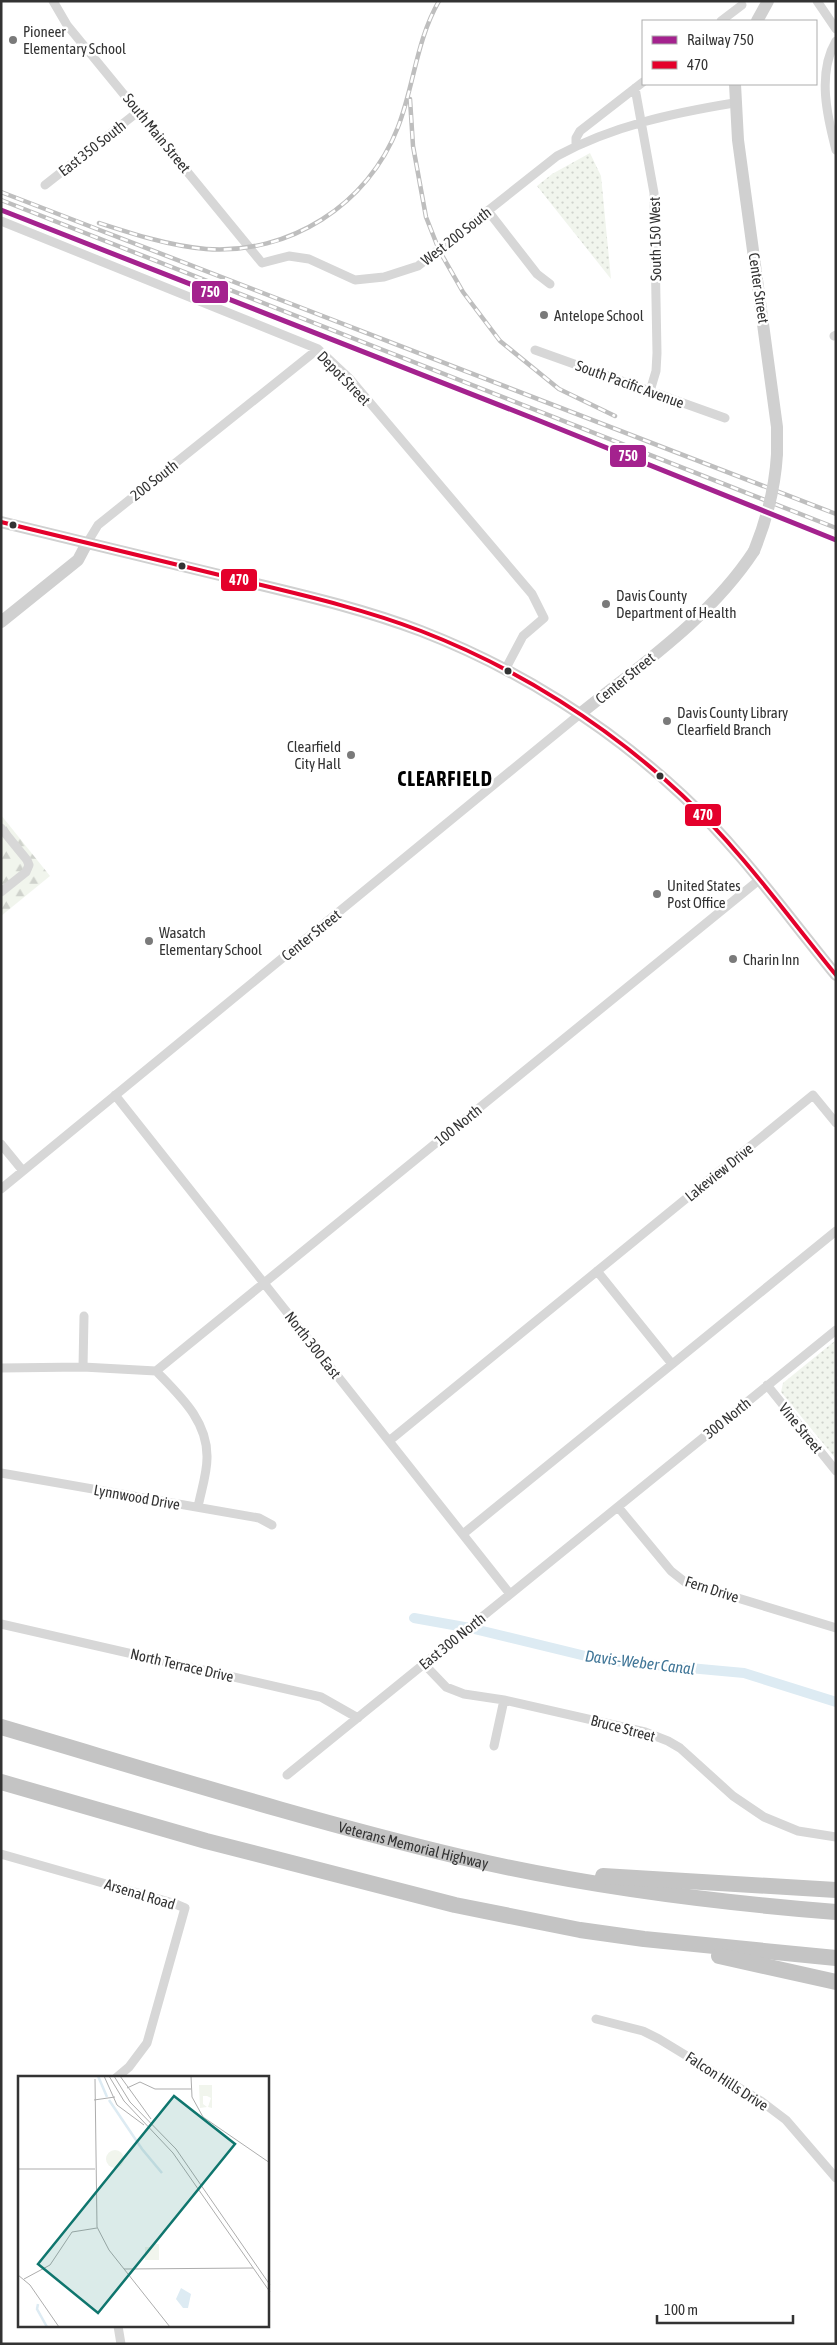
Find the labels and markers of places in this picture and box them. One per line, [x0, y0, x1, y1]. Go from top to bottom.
place label: Pioneer Elementary School [23, 23, 126, 57]
marker: Pioneer Elementary School [7, 34, 19, 46]
place label: Antelope School [554, 307, 644, 324]
marker: Antelope School [538, 309, 550, 321]
unlabelled marker [8, 520, 18, 530]
unlabelled marker [177, 561, 187, 571]
place label: Davis County Department of Health [616, 587, 736, 621]
marker: Davis County Department of Health [600, 598, 612, 610]
unlabelled marker [503, 666, 513, 676]
place label: Davis County Library Clearfield Branch [677, 704, 788, 738]
marker: Davis County Library Clearfield Branch [661, 715, 673, 727]
place label: Clearfield City Hall [287, 738, 341, 772]
marker: Clearfield City Hall [345, 749, 357, 761]
unlabelled marker [655, 771, 665, 781]
place label: United States Post Office [667, 877, 741, 911]
marker: United States Post Office [651, 888, 663, 900]
place label: Wasatch Elementary School [159, 924, 262, 958]
marker: Wasatch Elementary School [143, 935, 155, 947]
place label: Charin Inn [743, 951, 800, 968]
marker: Charin Inn [727, 953, 739, 965]

